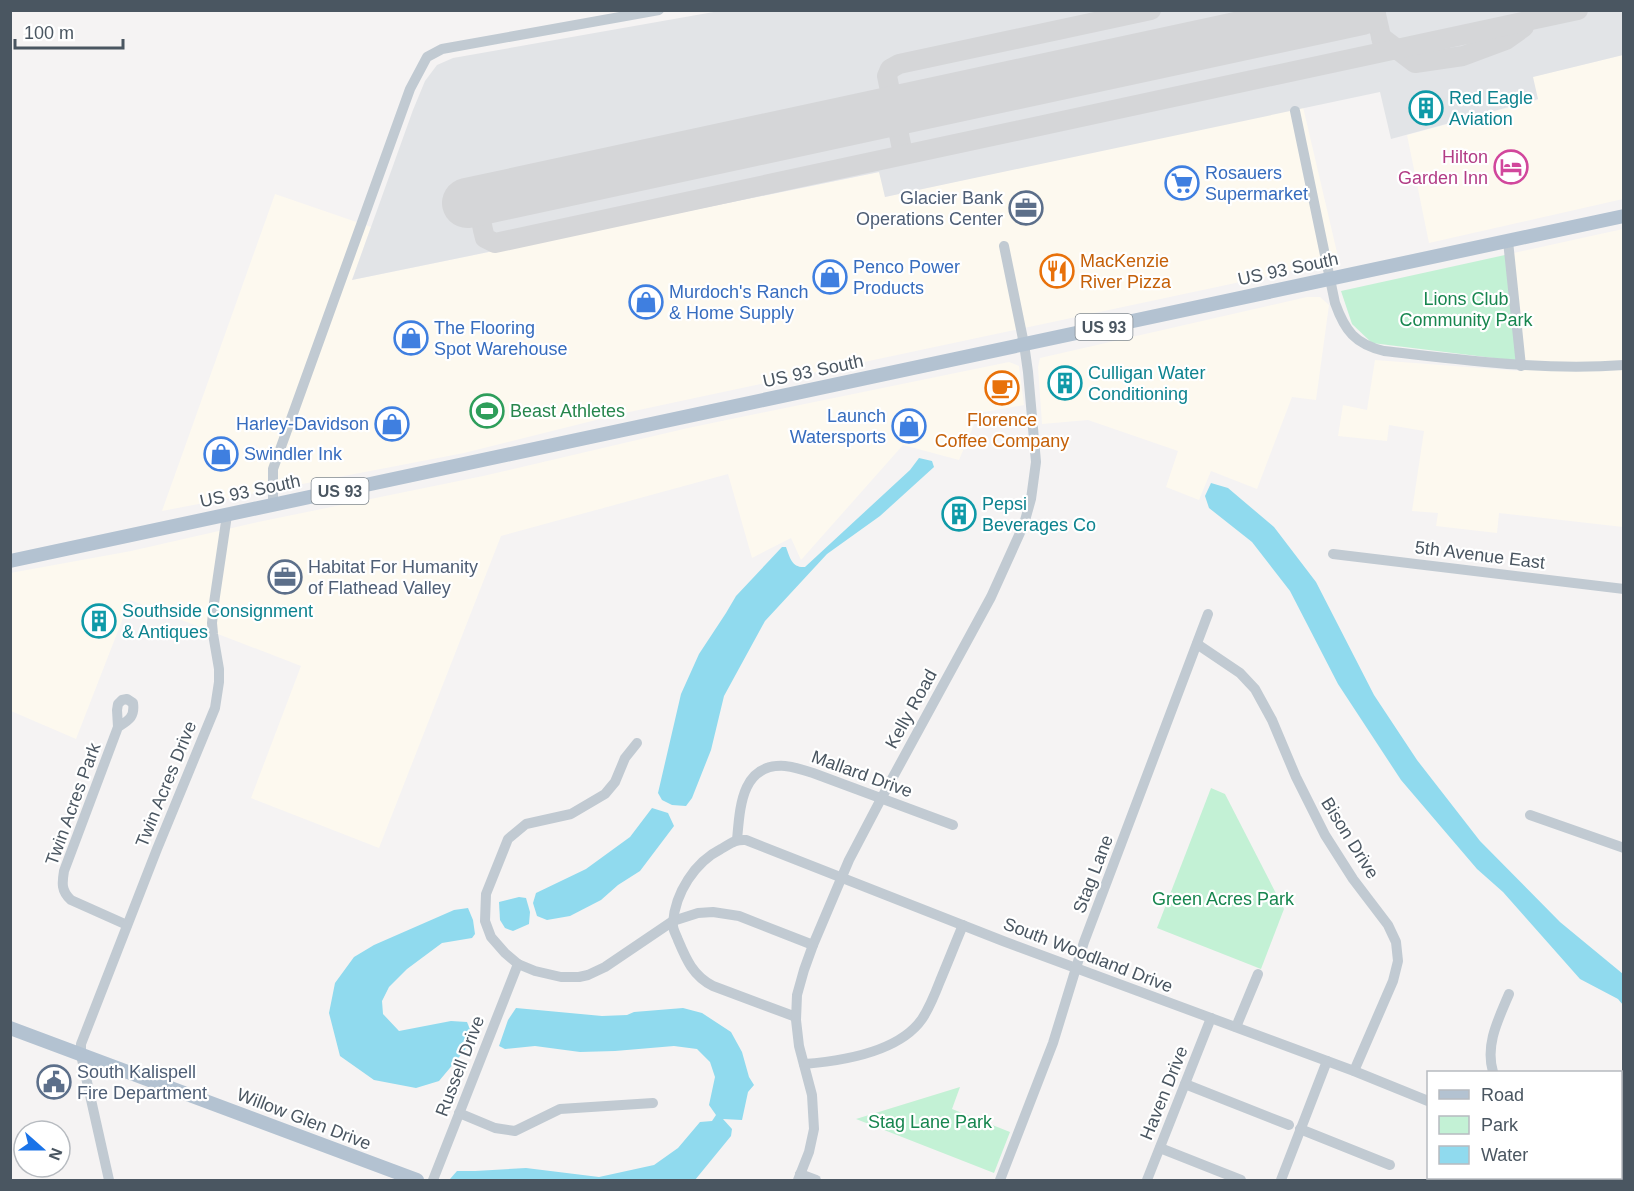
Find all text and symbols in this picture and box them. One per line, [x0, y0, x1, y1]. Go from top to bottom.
scale bar [15, 12, 123, 50]
text: 100 m [24, 23, 74, 43]
place label: Red Eagle Aviation [1449, 88, 1533, 129]
building icon: Red Eagle Aviation [1408, 90, 1444, 126]
place label: Hilton Garden Inn [1398, 147, 1488, 188]
hotel icon: Hilton Garden Inn [1493, 149, 1529, 185]
place label: Rosauers Supermarket [1205, 163, 1308, 204]
supermarket icon: Rosauers Supermarket [1164, 165, 1200, 201]
place label: Glacier Bank Operations Center [856, 188, 1004, 229]
office icon: Glacier Bank Operations Center [1008, 190, 1044, 226]
street label: US 93 South [1236, 249, 1340, 289]
place label: MacKenzie River Pizza [1080, 251, 1172, 292]
restaurant icon: MacKenzie River Pizza [1039, 253, 1075, 289]
place label: Penco Power Products [853, 257, 960, 298]
shop icon: Penco Power Products [812, 259, 848, 295]
place label: Murdoch's Ranch & Home Supply [669, 282, 809, 323]
shop icon: Murdoch's Ranch & Home Supply [628, 284, 664, 320]
park label: Lions Club Community Park [1399, 289, 1534, 330]
road number: US 93 [1076, 314, 1132, 340]
place label: The Flooring Spot Warehouse [434, 318, 567, 359]
shop icon: The Flooring Spot Warehouse [393, 320, 429, 356]
street label: US 93 South [761, 351, 865, 391]
place label: Culligan Water Conditioning [1088, 363, 1205, 404]
building icon: Culligan Water Conditioning [1047, 365, 1083, 401]
cafe icon: Florence Coffee Company [984, 370, 1020, 406]
sports icon: Beast Athletes [469, 393, 505, 429]
place label: Beast Athletes [510, 401, 625, 421]
shop icon: Harley-Davidson [374, 406, 410, 442]
place label: Launch Watersports [790, 406, 886, 447]
shop icon: Launch Watersports [891, 408, 927, 444]
place label: Florence Coffee Company [935, 410, 1069, 451]
place label: Harley-Davidson [236, 414, 369, 434]
shop icon: Swindler Ink [203, 436, 239, 472]
place label: Swindler Ink [244, 444, 343, 464]
street label: US 93 South [198, 471, 302, 511]
road number: US 93 [312, 478, 368, 504]
place label: Pepsi Beverages Co [982, 494, 1096, 535]
building icon: Pepsi Beverages Co [941, 496, 977, 532]
street label: 5th Avenue East [1414, 537, 1546, 573]
place label: Habitat For Humanity of Flathead Valley [308, 557, 478, 598]
office icon: Habitat For Humanity of Flathead Valley [267, 559, 303, 595]
place label: Southside Consignment & Antiques [122, 601, 313, 642]
building icon: Southside Consignment & Antiques [81, 603, 117, 639]
street label: Kelly Road [881, 666, 941, 752]
street label: Twin Acres Drive [132, 718, 200, 850]
street label: Twin Acres Park [42, 739, 105, 868]
street label: Mallard Drive [809, 746, 915, 802]
street label: Bison Drive [1317, 794, 1383, 882]
street label: Stag Lane [1069, 832, 1117, 916]
park label: Green Acres Park [1152, 889, 1295, 909]
street label: South Woodland Drive [1000, 913, 1176, 997]
street label: Russell Drive [432, 1013, 488, 1119]
street label: Haven Drive [1136, 1043, 1192, 1143]
place label: South Kalispell Fire Department [77, 1062, 207, 1103]
public building icon: South Kalispell Fire Department [36, 1064, 72, 1100]
legend [1427, 1071, 1622, 1179]
street label: Willow Glen Drive [234, 1084, 374, 1154]
text: Road [1481, 1085, 1524, 1105]
park label: Stag Lane Park [868, 1112, 993, 1132]
text: Park [1481, 1115, 1519, 1135]
north arrow [12, 1119, 72, 1179]
text: Water [1481, 1145, 1528, 1165]
text: N [46, 1146, 66, 1163]

